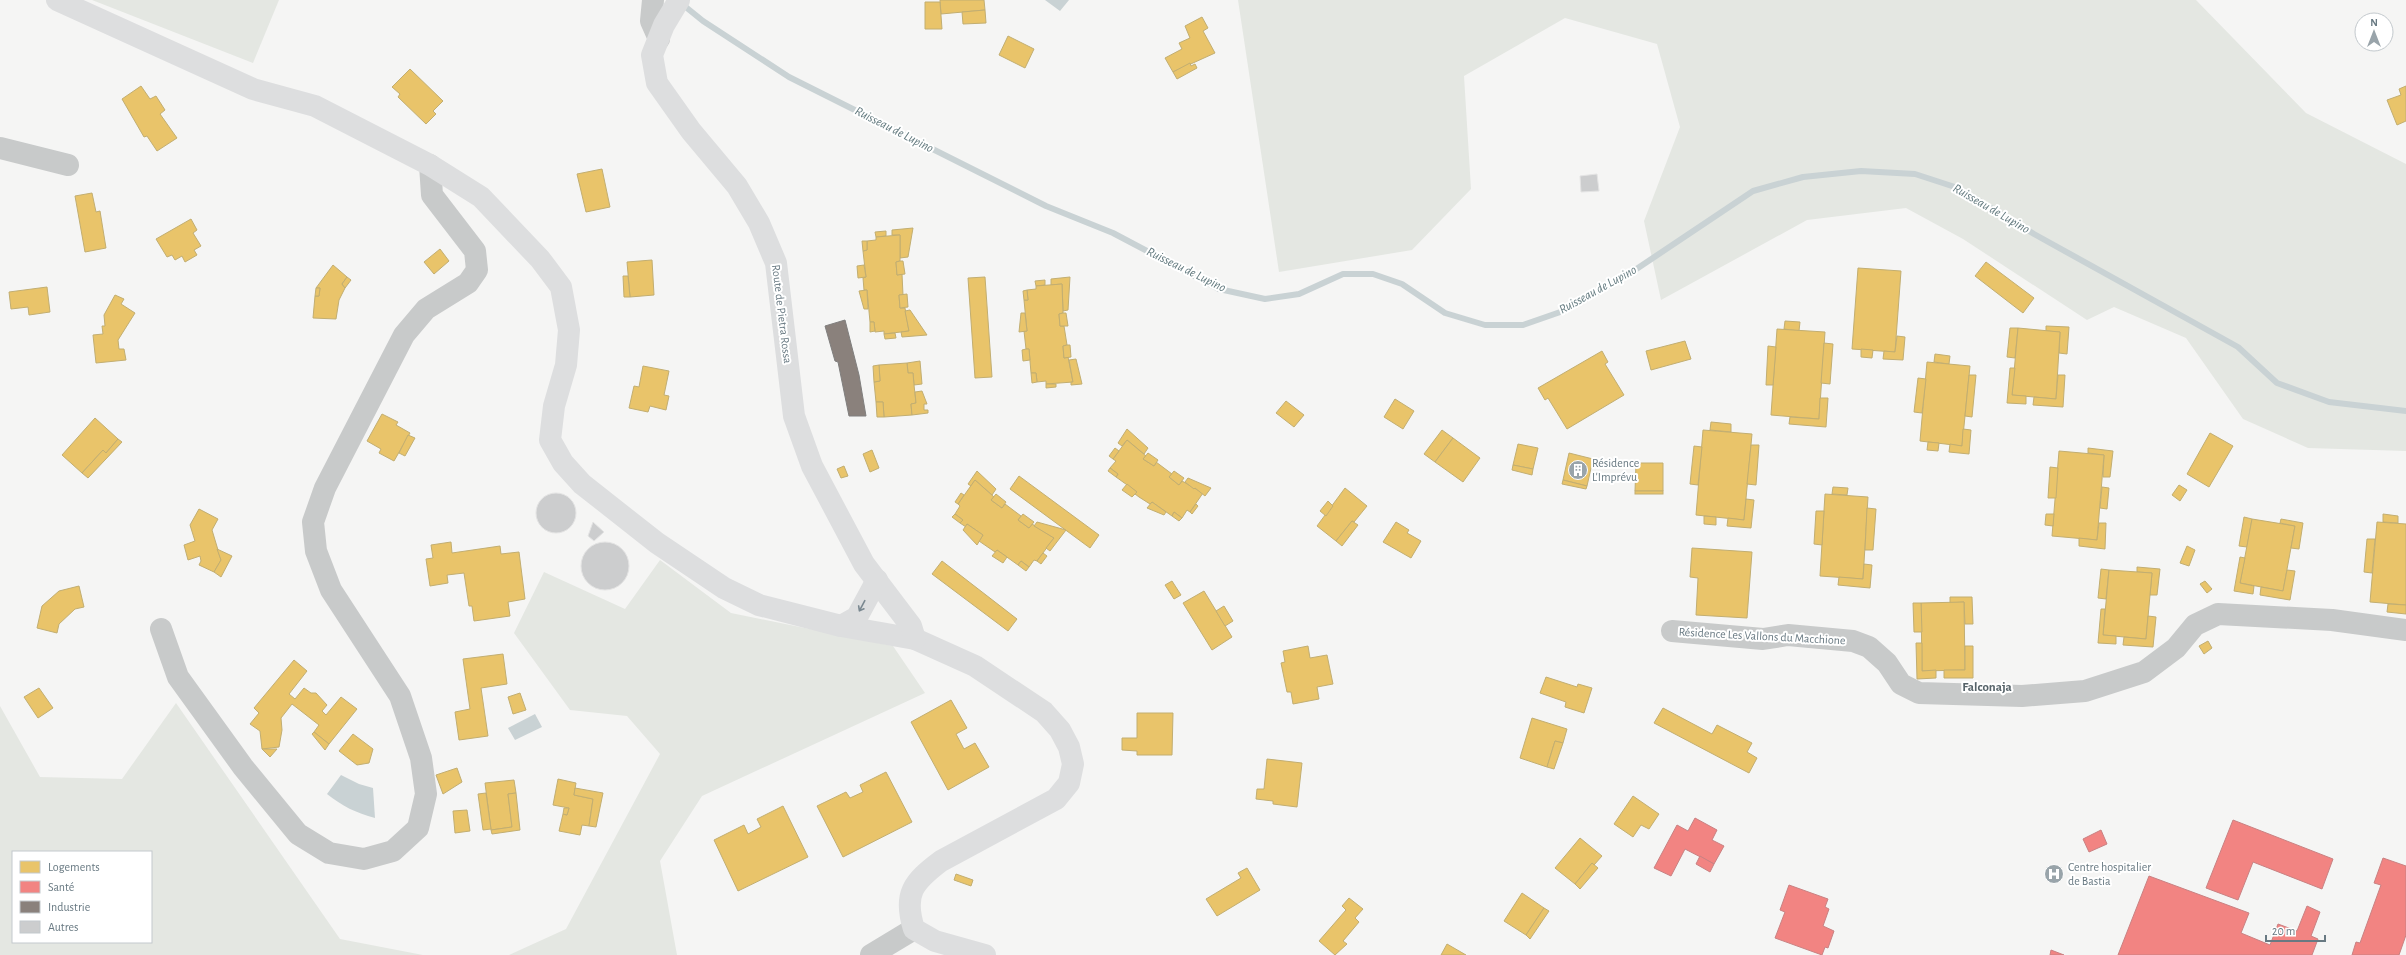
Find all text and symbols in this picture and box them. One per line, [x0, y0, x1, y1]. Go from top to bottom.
north arrow [2354, 12, 2394, 52]
text: N [2370, 17, 2378, 28]
water label: Ruisseau de Lupino [853, 105, 935, 155]
water label: Ruisseau de Lupino [1950, 182, 2032, 236]
water label: Ruisseau de Lupino [1144, 245, 1228, 295]
water label: Ruisseau de Lupino [1557, 263, 1639, 317]
street label: Route de Pietra Rossa [770, 264, 794, 365]
place label: Résidence L'Imprévu [1592, 457, 1639, 483]
building icon: Résidence L'Imprévu [1567, 459, 1589, 481]
one-way arrow [858, 600, 865, 612]
street label: Résidence Les Vallons du Macchione [1678, 626, 1846, 646]
district label: Falconaja [1962, 681, 2012, 694]
legend [12, 851, 152, 943]
text: Logements [48, 861, 100, 873]
place label: Centre hospitalier de Bastia [2068, 861, 2151, 887]
hospital icon: Centre hospitalier de Bastia [2043, 863, 2065, 885]
text: Santé [48, 881, 74, 893]
text: Industrie [48, 901, 90, 913]
scale bar [2266, 917, 2325, 943]
text: Autres [48, 921, 78, 933]
text: 20 m [2272, 925, 2295, 937]

